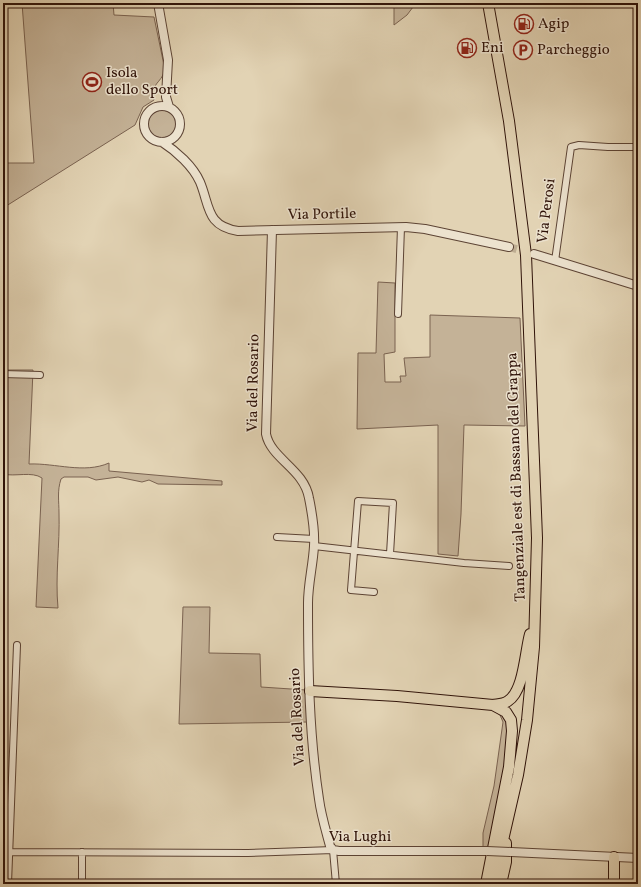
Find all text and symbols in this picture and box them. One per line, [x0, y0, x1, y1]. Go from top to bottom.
fuel station icon: Agip [513, 13, 535, 35]
place label: Agip [538, 14, 569, 35]
fuel station icon: Eni [456, 37, 478, 59]
place label: Eni [481, 38, 504, 59]
parking icon: Parcheggio [512, 39, 534, 61]
place label: Parcheggio [537, 40, 610, 61]
place label: Isola dello Sport [106, 63, 178, 101]
sports icon: Isola dello Sport [81, 71, 103, 93]
street label: Via Perosi [533, 177, 561, 245]
street label: Via Portile [288, 204, 356, 226]
street label: Via del Rosario [243, 334, 265, 432]
street label: Tangenziale est di Bassano del Grappa [502, 352, 532, 602]
street label: Via del Rosario [285, 667, 311, 767]
street label: Via Lughi [329, 827, 391, 848]

